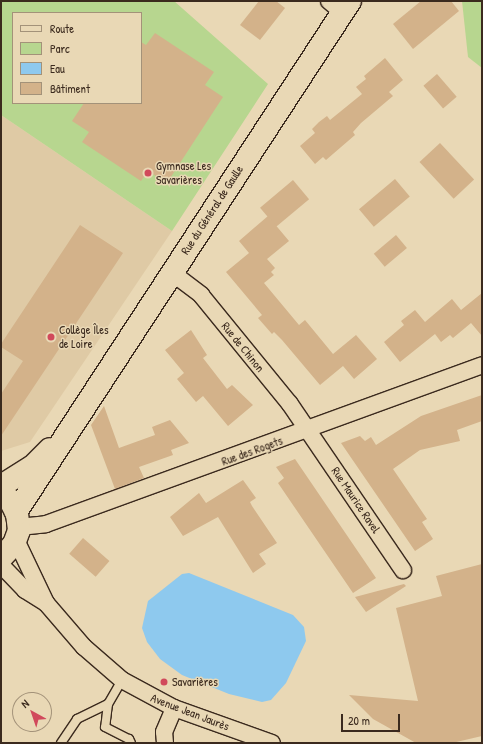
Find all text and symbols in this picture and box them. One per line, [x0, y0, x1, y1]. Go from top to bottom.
legend [12, 12, 142, 104]
text: Route [50, 20, 74, 37]
text: Parc [50, 40, 70, 57]
text: Eau [50, 60, 65, 77]
text: Bâtiment [50, 80, 90, 97]
place label: Gymnase Les Savarières [156, 159, 211, 187]
street label: Rue du Général de Gaulle [178, 163, 246, 257]
marker: Gymnase Les Savarières [143, 168, 153, 178]
street label: Rue de Chinon [219, 319, 267, 375]
place label: Collège Îles de Loire [59, 323, 109, 351]
marker: Collège Îles de Loire [46, 332, 56, 342]
street label: Rue des Rogets [220, 433, 284, 469]
street label: Rue Maurice Ravel [329, 464, 383, 536]
place label: Savarières [172, 675, 218, 689]
marker: Savarières [159, 677, 169, 687]
street label: Avenue Jean Jaurès [149, 690, 231, 734]
north arrow [12, 692, 52, 732]
text: N [18, 696, 32, 711]
scale bar [343, 706, 402, 732]
text: 20 m [348, 712, 370, 729]

